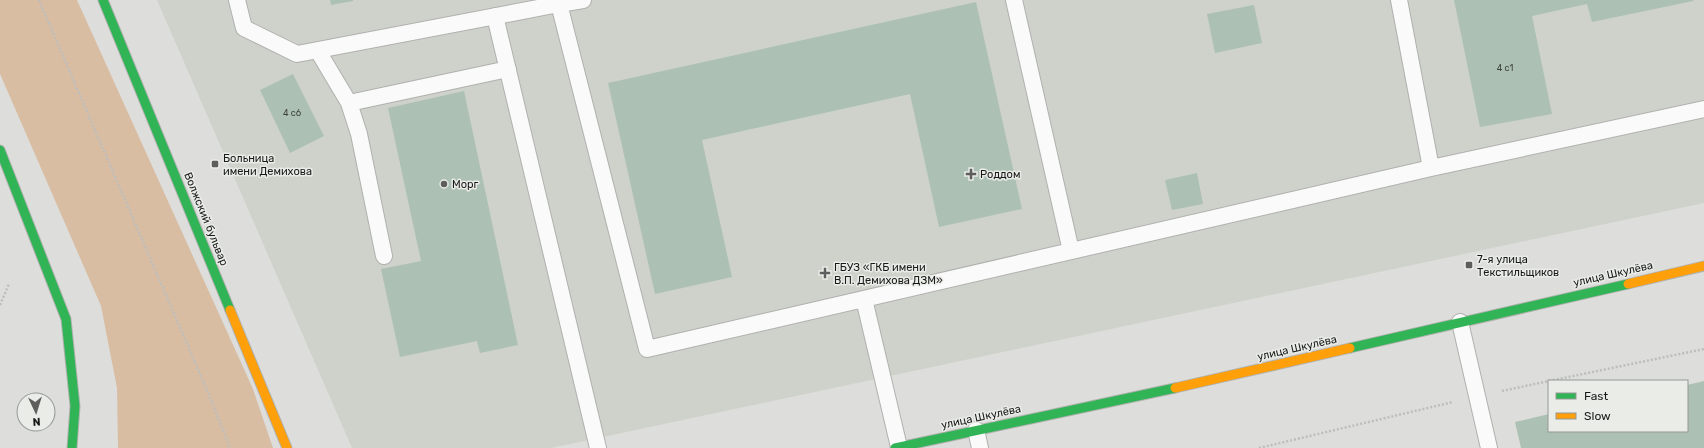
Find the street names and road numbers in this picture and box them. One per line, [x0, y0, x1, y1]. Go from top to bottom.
street label: Волжский бульвар [181, 170, 231, 268]
street label: улица Шкулёва [1572, 259, 1654, 289]
street label: улица Шкулёва [1256, 333, 1338, 363]
street label: улица Шкулёва [940, 402, 1022, 432]

